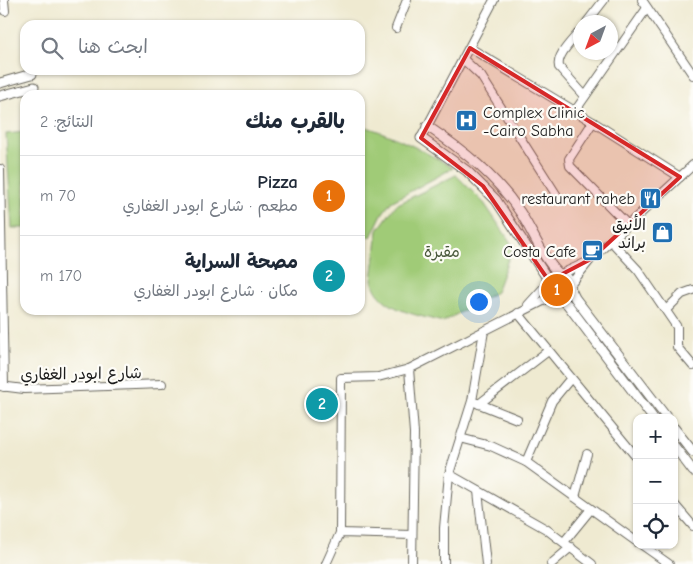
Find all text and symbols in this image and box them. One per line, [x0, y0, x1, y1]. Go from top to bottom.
north arrow [573, 15, 618, 60]
search box [20, 20, 365, 75]
icon: search [38, 34, 66, 62]
text: ابحث هنا [78, 36, 148, 58]
place label: Complex Clinic -Cairo Sabha [483, 104, 585, 140]
text: بالقرب منك [245, 109, 345, 133]
hospital icon: Complex Clinic -Cairo Sabha [455, 109, 479, 133]
text: النتائج: 2 [40, 113, 94, 131]
text: Pizza [257, 171, 298, 193]
restaurant icon: restaurant raheb [639, 186, 663, 210]
text: 70 m [40, 187, 76, 205]
text: 1 [326, 187, 332, 205]
place label: restaurant raheb [521, 190, 635, 208]
text: مطعم · شارع ابودر الغفاري [123, 197, 298, 215]
place label: الأنيق براند [612, 214, 646, 252]
shop icon: الأنيق براند [650, 221, 674, 245]
cafe icon: Costa Cafe [580, 239, 604, 263]
park label: مقبرة [424, 243, 460, 261]
place label: Costa Cafe [503, 243, 576, 261]
text: مصحة السراية [185, 251, 298, 273]
text: 170 m [40, 267, 82, 285]
text: 2 [325, 267, 333, 285]
pin: 1 [541, 271, 573, 309]
text: مكان · شارع ابودر الغفاري [133, 282, 298, 300]
your location [466, 289, 492, 315]
street label: شارع ابودر الغفاري [20, 364, 142, 386]
pin: 2 [306, 385, 338, 423]
map controls [633, 414, 678, 549]
button: + [633, 414, 678, 459]
button: − [633, 459, 678, 504]
button: locate [633, 504, 678, 549]

